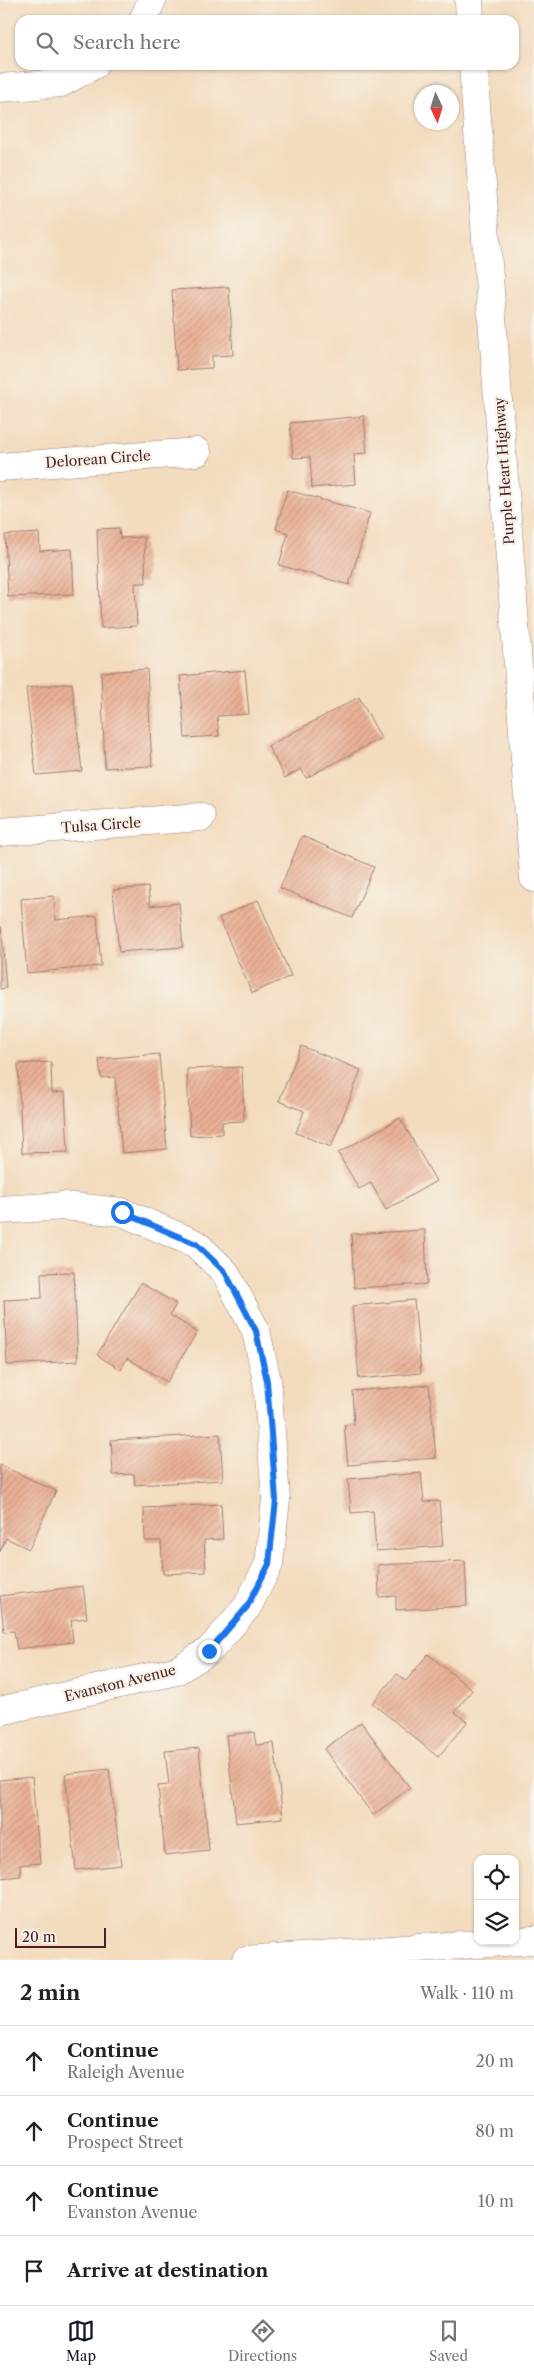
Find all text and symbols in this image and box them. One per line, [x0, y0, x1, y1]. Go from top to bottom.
search box [15, 15, 519, 70]
icon: search [33, 29, 61, 57]
text: Search here [73, 31, 181, 54]
north arrow [414, 85, 459, 130]
street label: Purple Heart Highway [490, 397, 518, 545]
street label: Delorean Circle [45, 446, 151, 472]
street label: Tulsa Circle [60, 813, 142, 837]
route start [111, 1201, 134, 1224]
route end [198, 1640, 221, 1663]
street label: Evanston Avenue [62, 1660, 178, 1706]
map controls [474, 1855, 519, 1945]
button: locate [474, 1855, 519, 1900]
button: layers [474, 1900, 519, 1945]
scale bar [15, 1925, 106, 1948]
text: 20 m [22, 1928, 56, 1946]
text: 2 min [20, 1980, 80, 2005]
text: Walk · 110 m [420, 1983, 514, 2003]
text: Continue [67, 2039, 159, 2062]
icon: ahead [20, 2047, 48, 2075]
text: 20 m [475, 2051, 514, 2071]
text: Raleigh Avenue [67, 2062, 185, 2082]
text: Continue [67, 2109, 159, 2132]
icon: ahead [20, 2117, 48, 2145]
text: 80 m [475, 2121, 514, 2141]
text: Prospect Street [67, 2132, 183, 2152]
text: Continue [67, 2179, 159, 2202]
icon: ahead [20, 2187, 48, 2215]
text: 10 m [478, 2191, 514, 2211]
text: Evanston Avenue [67, 2202, 197, 2222]
icon: arrive [20, 2257, 48, 2285]
text: Arrive at destination [67, 2259, 268, 2282]
tab: Map [66, 2317, 96, 2365]
tab: Directions [228, 2317, 297, 2365]
tab: Saved [429, 2317, 468, 2365]

